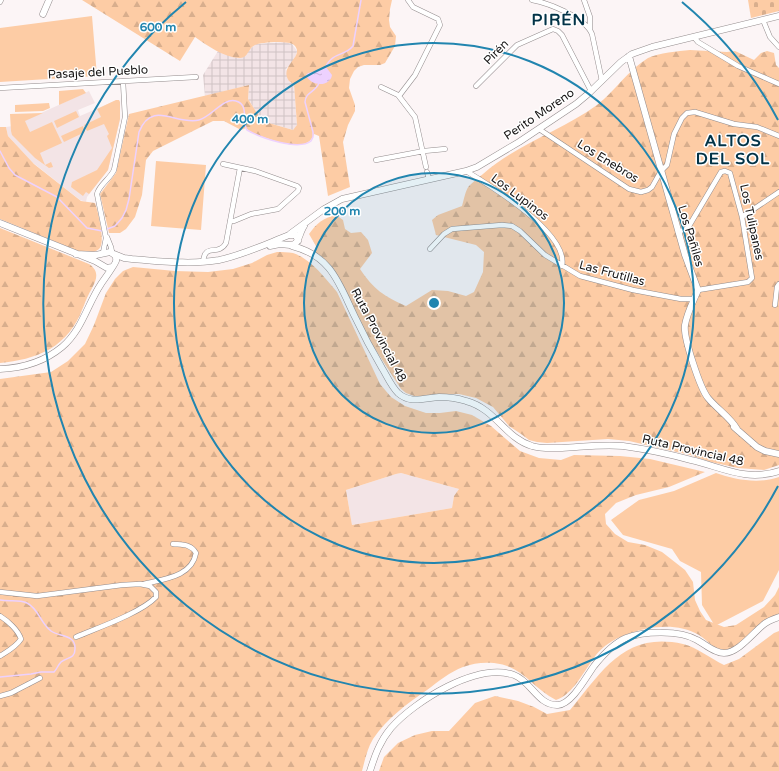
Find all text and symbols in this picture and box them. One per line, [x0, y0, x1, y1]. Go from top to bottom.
district label: PIRÉN [532, 10, 586, 30]
text: 600 m [140, 20, 176, 34]
street label: Pirén [481, 37, 511, 67]
street label: Pasaje del Pueblo [48, 62, 148, 82]
street label: Perito Moreno [501, 85, 577, 143]
text: 400 m [232, 112, 268, 126]
district label: ALTOS DEL SOL [696, 131, 770, 169]
street label: Los Enebros [575, 137, 642, 186]
street label: Los Lupinos [489, 171, 552, 223]
street label: Los Tulipanes [737, 183, 767, 261]
text: 200 m [324, 204, 360, 218]
street label: Los Pañiles [675, 204, 707, 269]
street label: Las Frutillas [578, 258, 647, 289]
street label: Ruta Provincial 48 [348, 286, 410, 384]
centre of rings [427, 296, 441, 310]
street label: Ruta Provincial 48 [641, 431, 745, 469]

